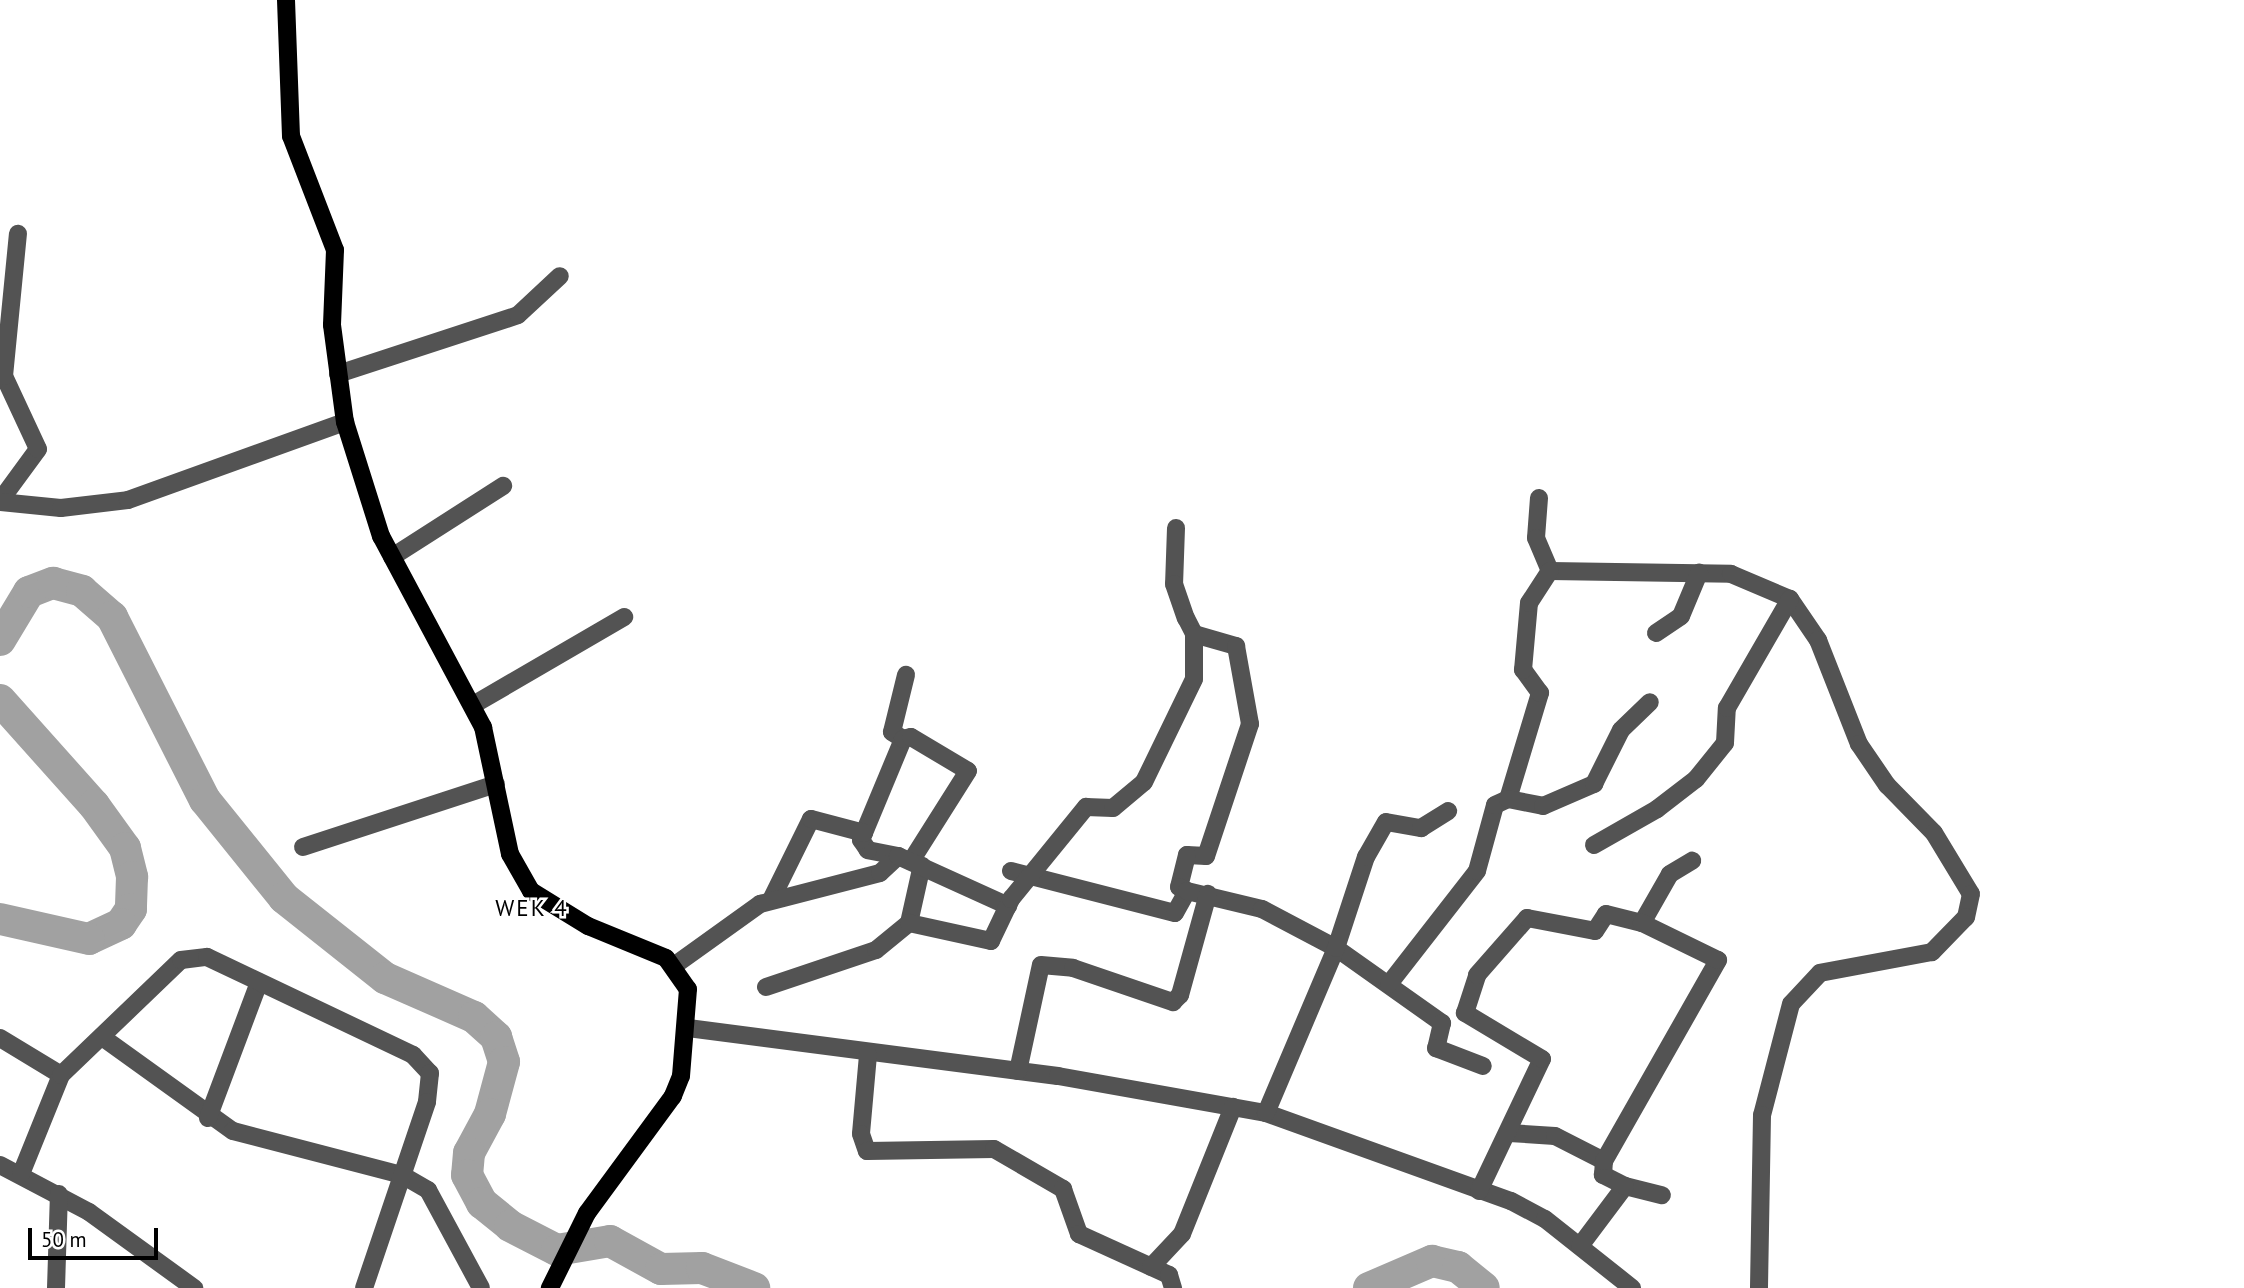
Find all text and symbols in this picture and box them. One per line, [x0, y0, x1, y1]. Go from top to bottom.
district label: WEK 4 [496, 894, 568, 922]
scale bar [32, 1214, 161, 1258]
text: 50 m [41, 1226, 87, 1253]

